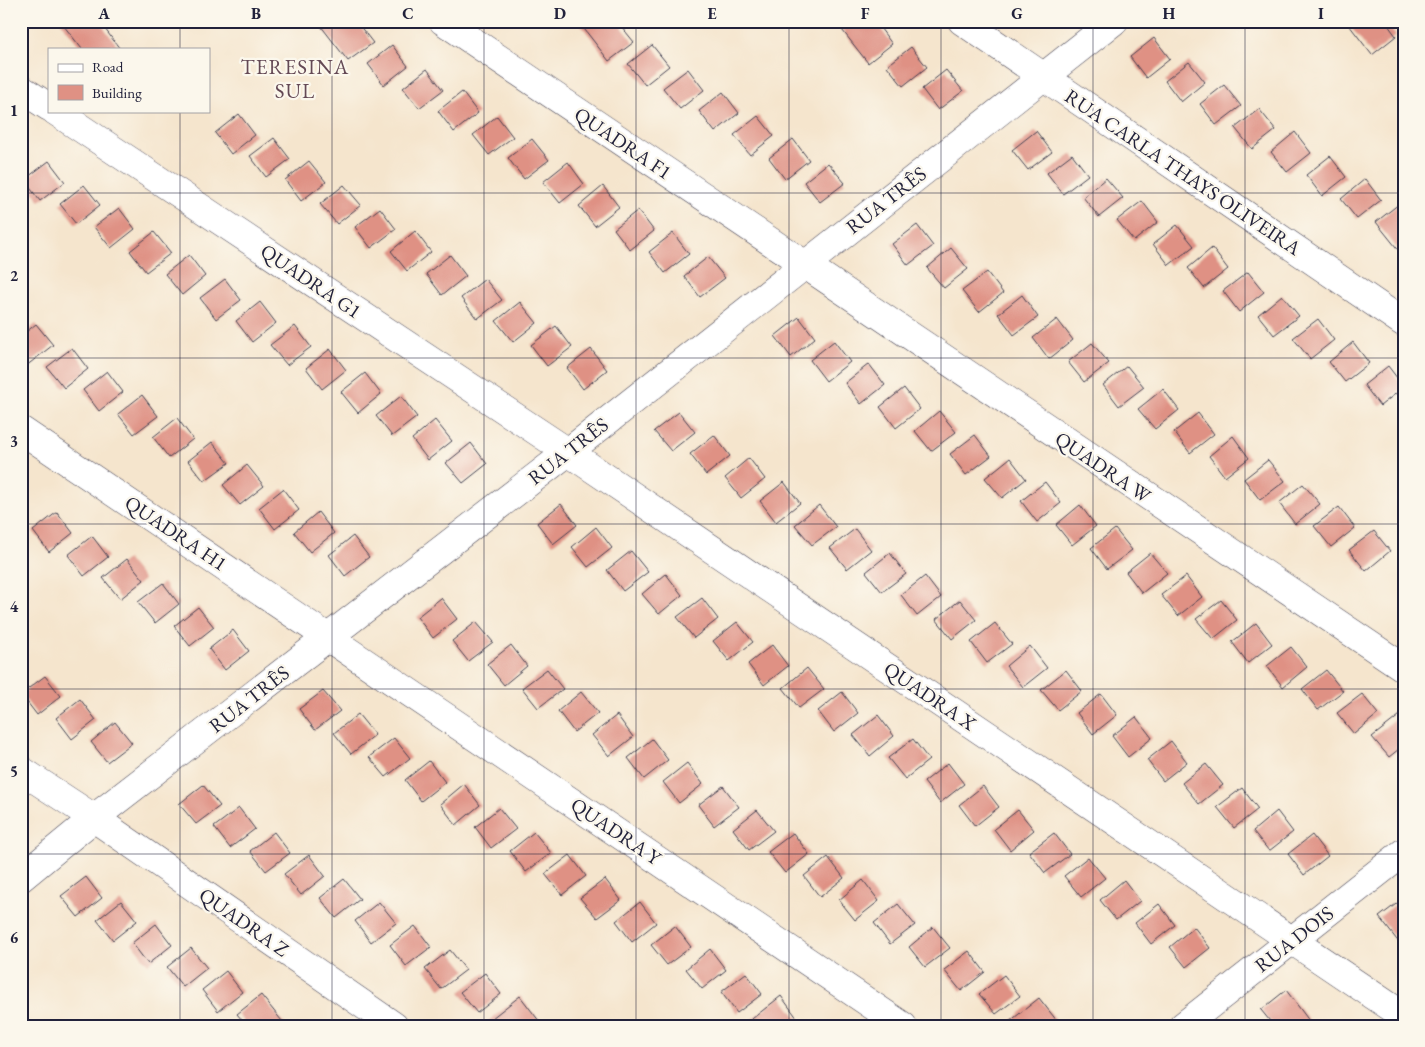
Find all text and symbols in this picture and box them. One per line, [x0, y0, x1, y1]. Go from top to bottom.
text: A [97, 3, 110, 24]
text: B [251, 3, 261, 24]
text: C [402, 3, 414, 24]
text: D [554, 3, 566, 24]
text: E [707, 3, 717, 24]
text: F [861, 3, 870, 24]
text: G [1011, 3, 1023, 24]
text: H [1163, 3, 1176, 24]
text: I [1318, 3, 1324, 24]
legend [48, 48, 210, 112]
district label: TERESINA SUL [241, 53, 349, 104]
text: Road [92, 57, 124, 76]
text: Building [92, 83, 142, 102]
street label: RUA CARLA THAYS OLIVEIRA [1060, 83, 1306, 261]
text: 1 [10, 100, 18, 121]
street label: QUADRA F1 [569, 101, 677, 185]
street label: RUA TRÊS [841, 160, 931, 240]
street label: QUADRA G1 [256, 238, 366, 324]
text: 2 [10, 265, 19, 286]
street label: RUA TRÊS [523, 411, 613, 491]
street label: QUADRA W [1050, 425, 1156, 509]
text: 3 [10, 431, 18, 452]
street label: QUADRA H1 [120, 489, 232, 577]
text: 4 [10, 596, 19, 617]
street label: QUADRA X [879, 656, 981, 736]
street label: RUA TRÊS [204, 659, 294, 739]
text: 5 [10, 761, 18, 782]
street label: QUADRA Y [566, 791, 667, 871]
street label: QUADRA Z [194, 882, 294, 962]
street label: RUA DOIS [1249, 900, 1339, 978]
text: 6 [10, 927, 19, 948]

